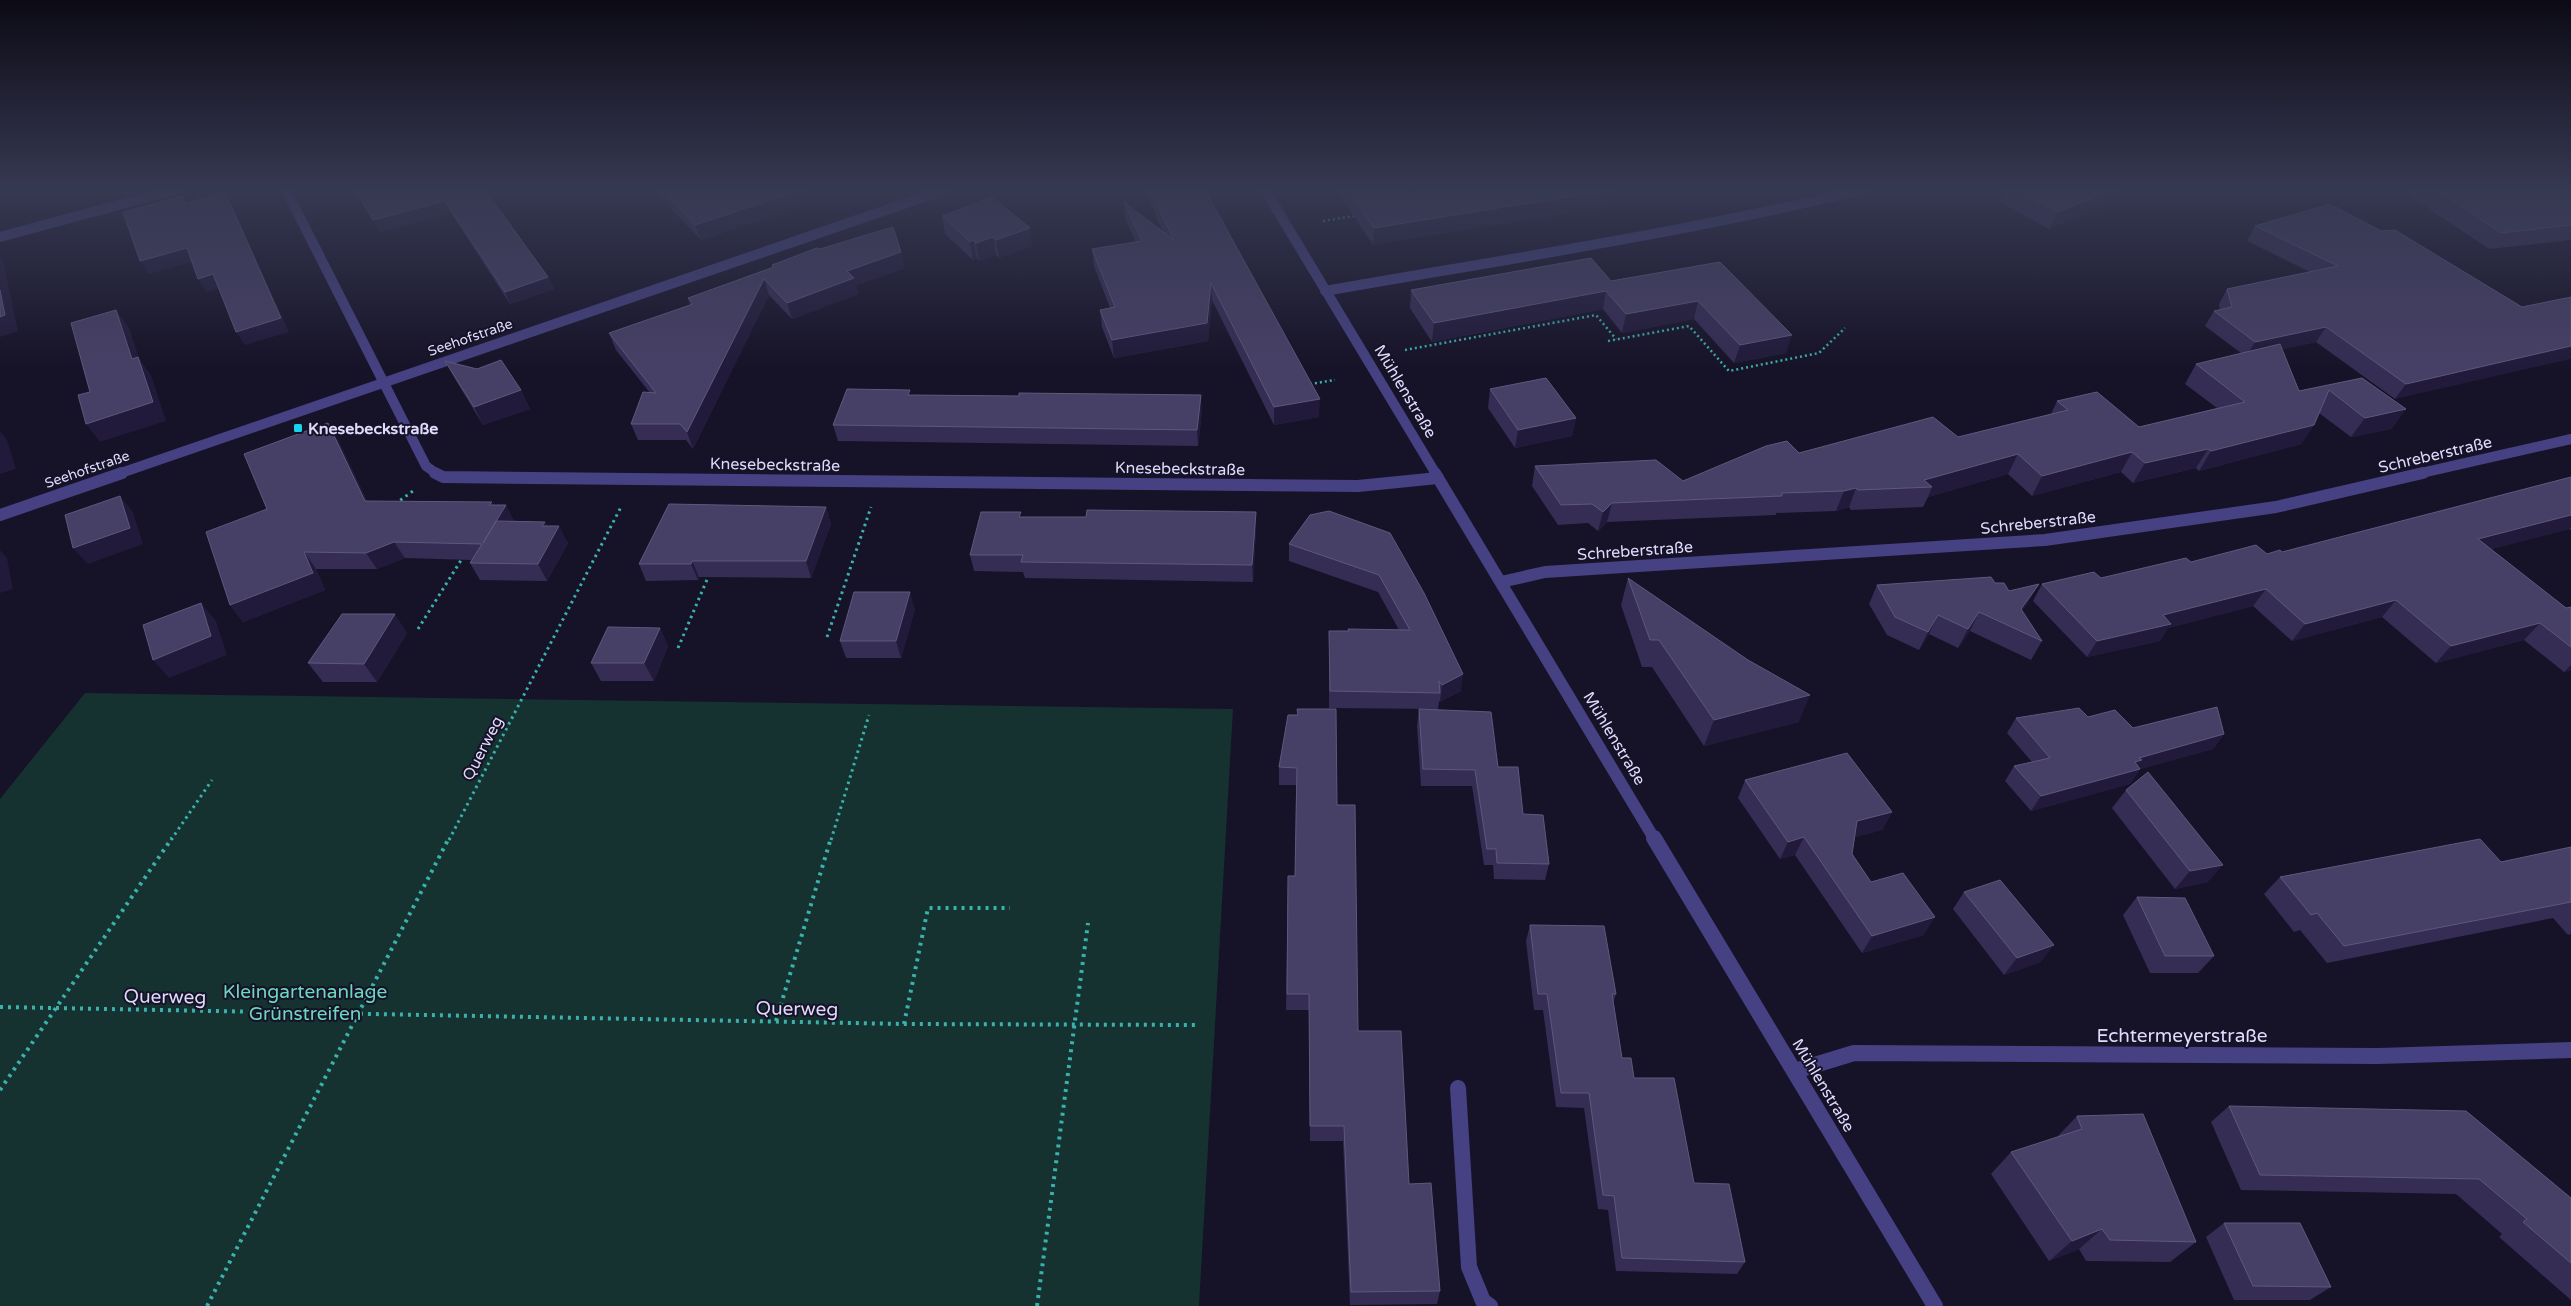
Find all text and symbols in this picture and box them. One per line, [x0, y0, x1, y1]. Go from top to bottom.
street label: Seehofstraße [426, 315, 515, 360]
street label: Mühlenstraße [1369, 341, 1441, 442]
place label: Knesebeckstraße [308, 419, 438, 439]
marker: Knesebeckstraße [292, 422, 304, 434]
street label: Schreberstraße [2376, 432, 2494, 478]
street label: Seehofstraße [43, 447, 132, 492]
street label: Knesebeckstraße [710, 454, 840, 476]
street label: Knesebeckstraße [1115, 458, 1245, 480]
street label: Schreberstraße [1979, 507, 2097, 539]
street label: Schreberstraße [1577, 537, 1694, 565]
street label: Mühlenstraße [1578, 688, 1650, 789]
street label: Querweg [458, 713, 508, 784]
park label: Kleingartenanlage Grünstreifen [223, 981, 387, 1025]
street label: Querweg [124, 985, 206, 1009]
street label: Querweg [756, 997, 838, 1021]
street label: Echtermeyerstraße [2096, 1025, 2268, 1047]
street label: Mühlenstraße [1787, 1035, 1859, 1136]

